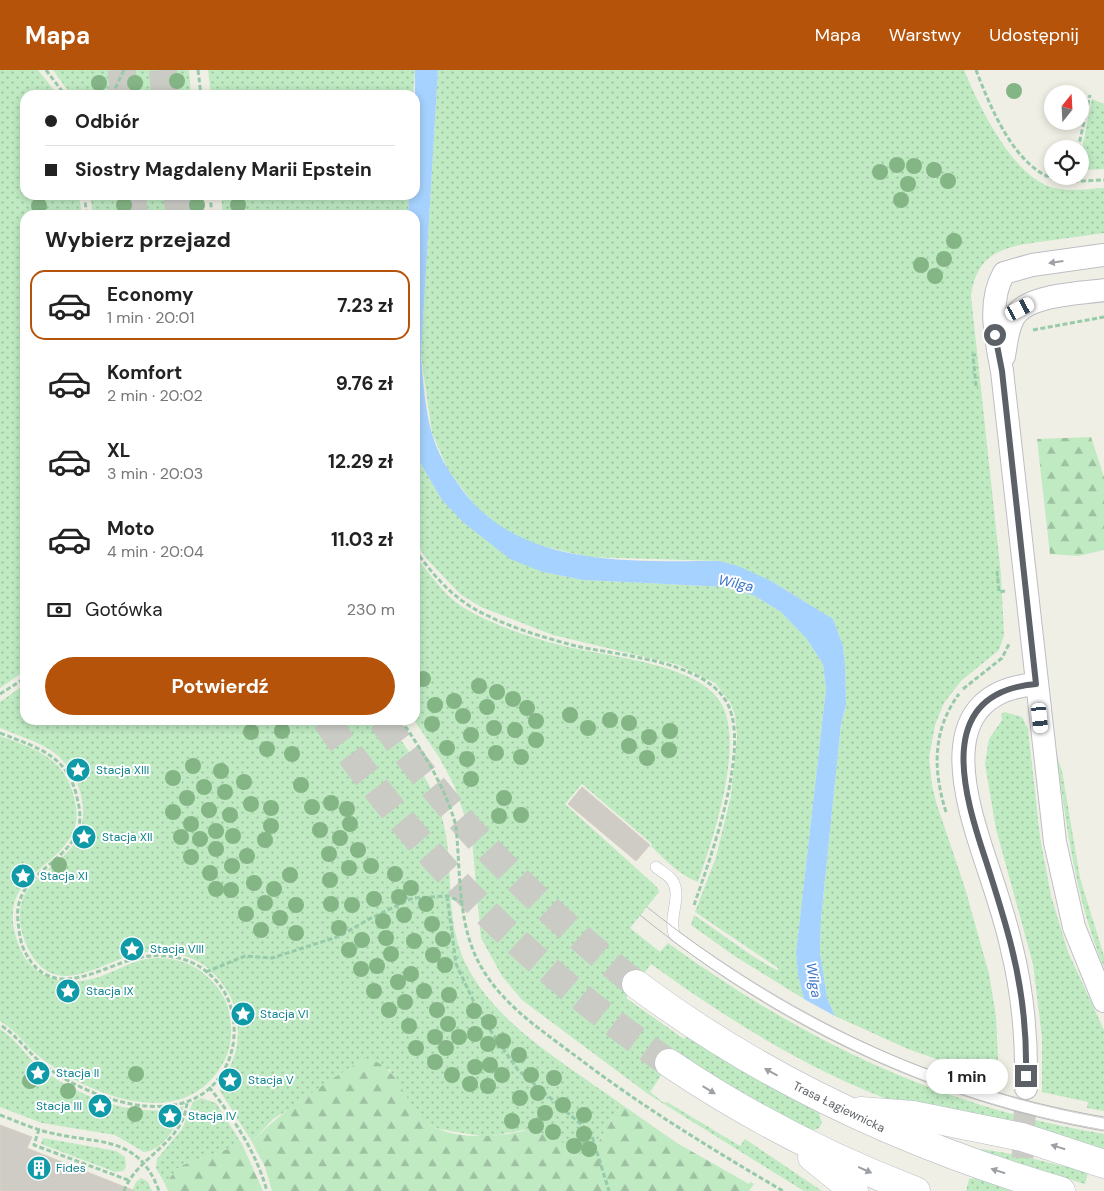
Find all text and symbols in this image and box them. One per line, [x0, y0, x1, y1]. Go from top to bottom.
text: Mapa [25, 20, 90, 51]
text: Mapa [815, 23, 861, 47]
text: Warstwy [889, 23, 961, 47]
text: Udostępnij [989, 23, 1079, 47]
north arrow [1044, 85, 1089, 130]
map controls [1044, 85, 1089, 185]
text: Odbiór [75, 109, 139, 134]
button: locate [1044, 140, 1089, 185]
text: Siostry Magdaleny Marii Epstein [75, 157, 372, 182]
text: Wybierz przejazd [45, 225, 231, 254]
one-way arrow [1047, 258, 1063, 266]
text: Economy [107, 282, 194, 307]
icon: car [47, 283, 92, 328]
text: 7.23 zł [337, 293, 393, 318]
car [1003, 296, 1036, 322]
text: 1 min · 20:01 [107, 307, 194, 328]
route start [984, 324, 1006, 346]
text: Komfort [107, 360, 182, 385]
icon: car [47, 361, 92, 406]
text: 9.76 zł [336, 371, 393, 396]
text: 2 min · 20:02 [107, 385, 203, 406]
text: XL [107, 438, 130, 463]
icon: car [47, 439, 92, 484]
text: 12.29 zł [328, 449, 393, 474]
text: 3 min · 20:03 [107, 463, 203, 484]
text: Moto [107, 516, 155, 541]
icon: car [47, 517, 92, 562]
text: 11.03 zł [331, 527, 393, 552]
text: 4 min · 20:04 [107, 541, 204, 562]
water label: Wilga [717, 571, 756, 596]
icon: cash [45, 596, 73, 624]
text: Gotówka [85, 597, 163, 622]
text: 230 m [347, 599, 395, 620]
button: Potwierdź [45, 657, 395, 715]
car [1030, 702, 1049, 734]
place icon: Stacja XIII [65, 757, 91, 783]
place label: Stacja XIII [96, 762, 149, 778]
place icon: Stacja XII [71, 824, 97, 850]
place label: Stacja XII [102, 829, 153, 845]
place icon: Stacja XI [10, 863, 36, 889]
place label: Stacja XI [40, 868, 88, 884]
place icon: Stacja VIII [119, 936, 145, 962]
place label: Stacja VIII [150, 941, 204, 957]
water label: Wilga [802, 961, 826, 999]
place icon: Stacja IX [55, 978, 81, 1004]
place label: Stacja IX [86, 983, 134, 999]
place icon: Stacja VI [230, 1001, 256, 1027]
place label: Stacja VI [260, 1006, 309, 1022]
callout: 1 min [926, 1058, 1008, 1094]
place icon: Stacja II [25, 1060, 51, 1086]
place label: Stacja II [56, 1065, 99, 1081]
route end [1015, 1065, 1037, 1087]
text: 1 min [948, 1066, 986, 1087]
place icon: Stacja V [217, 1067, 243, 1093]
one-way arrow [763, 1068, 778, 1076]
place label: Stacja V [248, 1072, 294, 1088]
street label: Trasa Łagiewnicka [790, 1078, 888, 1136]
one-way arrow [703, 1085, 716, 1094]
place icon: Stacja III [87, 1093, 113, 1119]
place label: Stacja III [36, 1098, 82, 1114]
place icon: Stacja IV [157, 1103, 183, 1129]
place label: Stacja IV [188, 1108, 237, 1124]
one-way arrow [1050, 1143, 1065, 1151]
building icon: Fides [26, 1155, 52, 1181]
place label: Fides [56, 1160, 86, 1176]
one-way arrow [858, 1166, 872, 1174]
one-way arrow [990, 1167, 1005, 1175]

